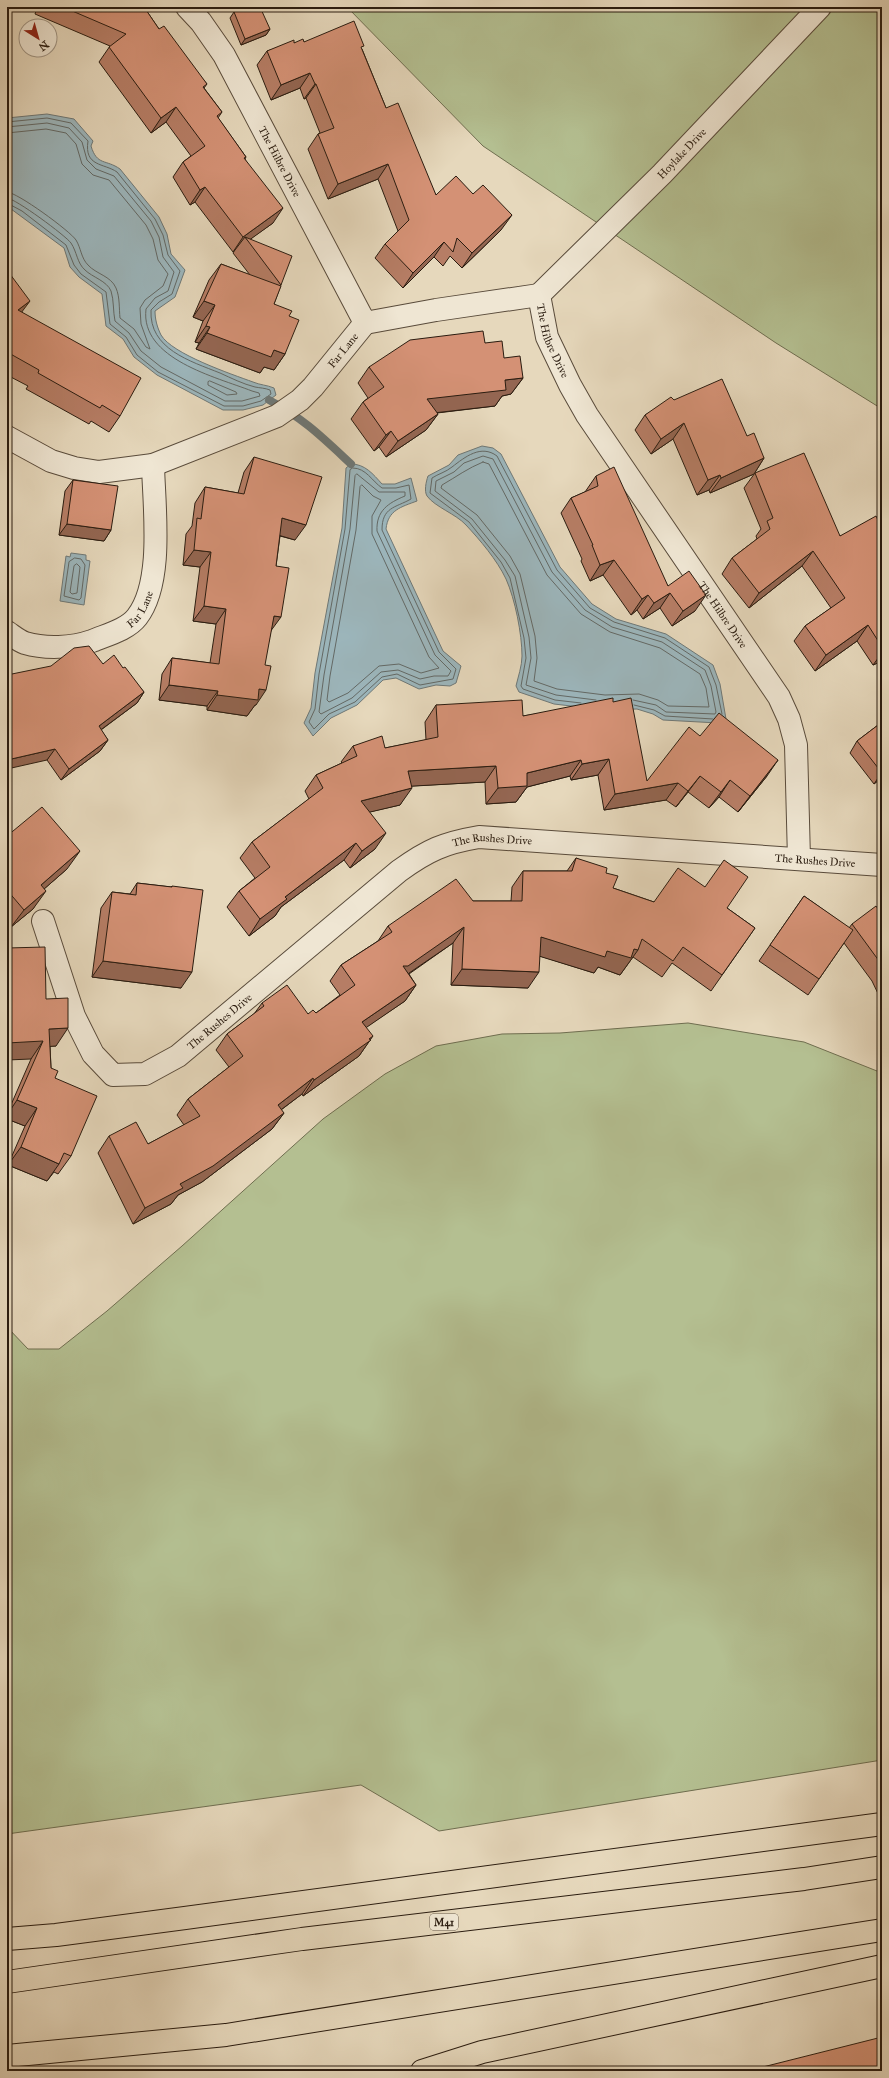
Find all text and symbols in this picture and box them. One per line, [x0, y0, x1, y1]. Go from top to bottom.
north arrow [18, 18, 58, 58]
text: N [36, 38, 51, 54]
street label: The Hilbre Drive [256, 124, 304, 200]
street label: Hoylake Drive [655, 125, 709, 182]
street label: The Hilbre Drive [534, 303, 572, 380]
street label: Far Lane [325, 330, 362, 371]
street label: The Hilbre Drive [695, 579, 750, 651]
street label: Far Lane [124, 589, 156, 631]
street label: The Rushes Drive [451, 831, 533, 850]
street label: The Rushes Drive [774, 852, 856, 870]
street label: The Rushes Drive [185, 991, 255, 1053]
road number: M41 [430, 1914, 458, 1930]

